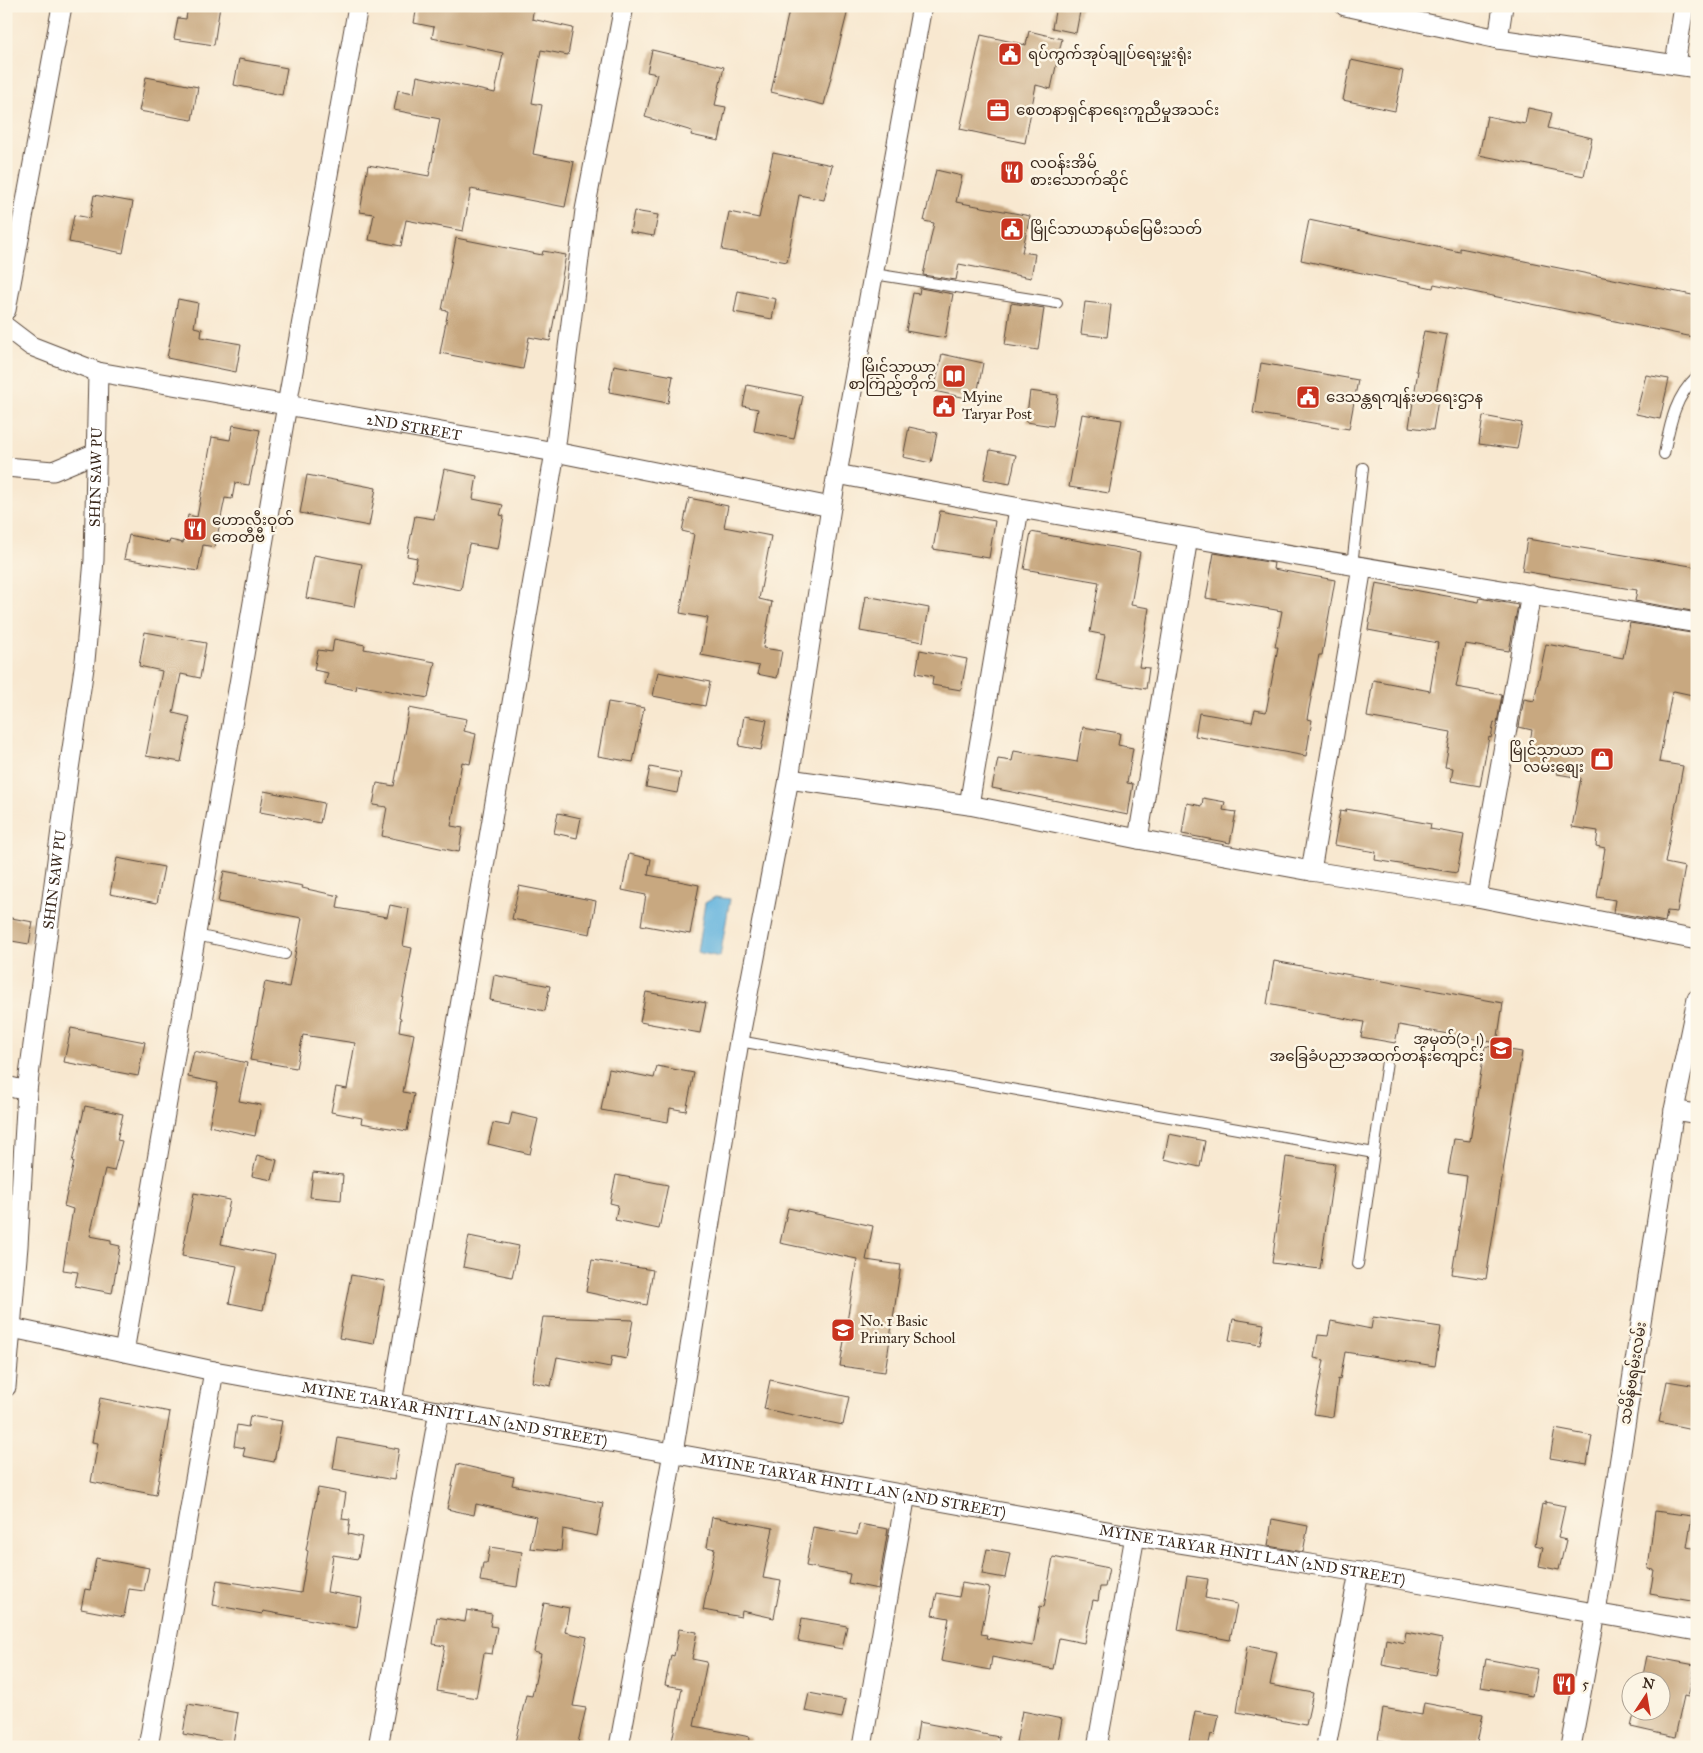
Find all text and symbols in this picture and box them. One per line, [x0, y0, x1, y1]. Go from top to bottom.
public building icon: ရပ်ကွက်အုပ်ချုပ်ရေးမှူးရုံး [997, 41, 1023, 67]
place label: ရပ်ကွက်အုပ်ချုပ်ရေးမှူးရုံး [1028, 44, 1192, 66]
office icon: စေတနာရှင်နာရေးကူညီမှုအသင်း [985, 97, 1011, 123]
place label: စေတနာရှင်နာရေးကူညီမှုအသင်း [1016, 100, 1219, 122]
place label: လဝန်းအိမ် စားသောက်ဆိုင် [1030, 153, 1129, 192]
restaurant icon: လဝန်းအိမ် စားသောက်ဆိုင် [999, 159, 1025, 185]
public building icon: မြိုင်သာယာနယ်မြေမီးသတ် [999, 216, 1025, 242]
place label: မြိုင်သာယာနယ်မြေမီးသတ် [1030, 219, 1202, 241]
place label: မြိုင်သာယာ စာကြည့်တိုက် [848, 357, 936, 396]
library icon: မြိုင်သာယာ စာကြည့်တိုက် [941, 363, 967, 389]
public building icon: ဒေသန္တရကျန်းမာရေးဌာန [1295, 384, 1321, 410]
place label: ဒေသန္တရကျန်းမာရေးဌာန [1326, 387, 1483, 409]
place label: Myine Taryar Post [962, 388, 1033, 423]
public building icon: Myine Taryar Post [931, 393, 957, 419]
street label: 2ND STREET [365, 410, 463, 444]
street label: SHIN SAW PU [86, 427, 106, 527]
place label: ဟောလီးဝုတ် ကေတီဗီ [212, 510, 294, 546]
restaurant icon: ဟောလီးဝုတ် ကေတီဗီ [182, 516, 208, 542]
place label: မြိုင်သာယာ လမ်းစျေး [1509, 740, 1584, 779]
shop icon: မြိုင်သာယာ လမ်းစျေး [1589, 746, 1615, 772]
street label: SHIN SAW PU [39, 829, 70, 930]
place label: အမှတ်(၁၂) အခြေခံပညာအထက်တန်းကျောင်း [1269, 1029, 1484, 1068]
school or university icon: အမှတ်(၁၂) အခြေခံပညာအထက်တန်းကျောင်း [1488, 1035, 1514, 1061]
place label: No. 1 Basic Primary School [860, 1312, 957, 1347]
school or university icon: No. 1 Basic Primary School [830, 1317, 856, 1343]
street label: သမိန်ဗရမ်းလမ်း [1615, 1320, 1653, 1426]
street label: MYINE TARYAR HNIT LAN (2ND STREET) [300, 1378, 609, 1451]
street label: MYINE TARYAR HNIT LAN (2ND STREET) [699, 1449, 1008, 1523]
street label: MYINE TARYAR HNIT LAN (2ND STREET) [1098, 1521, 1407, 1590]
north arrow [1620, 1670, 1670, 1720]
restaurant icon: 5 [1551, 1671, 1577, 1697]
text: N [1641, 1674, 1656, 1693]
place label: 5 [1582, 1675, 1589, 1693]

